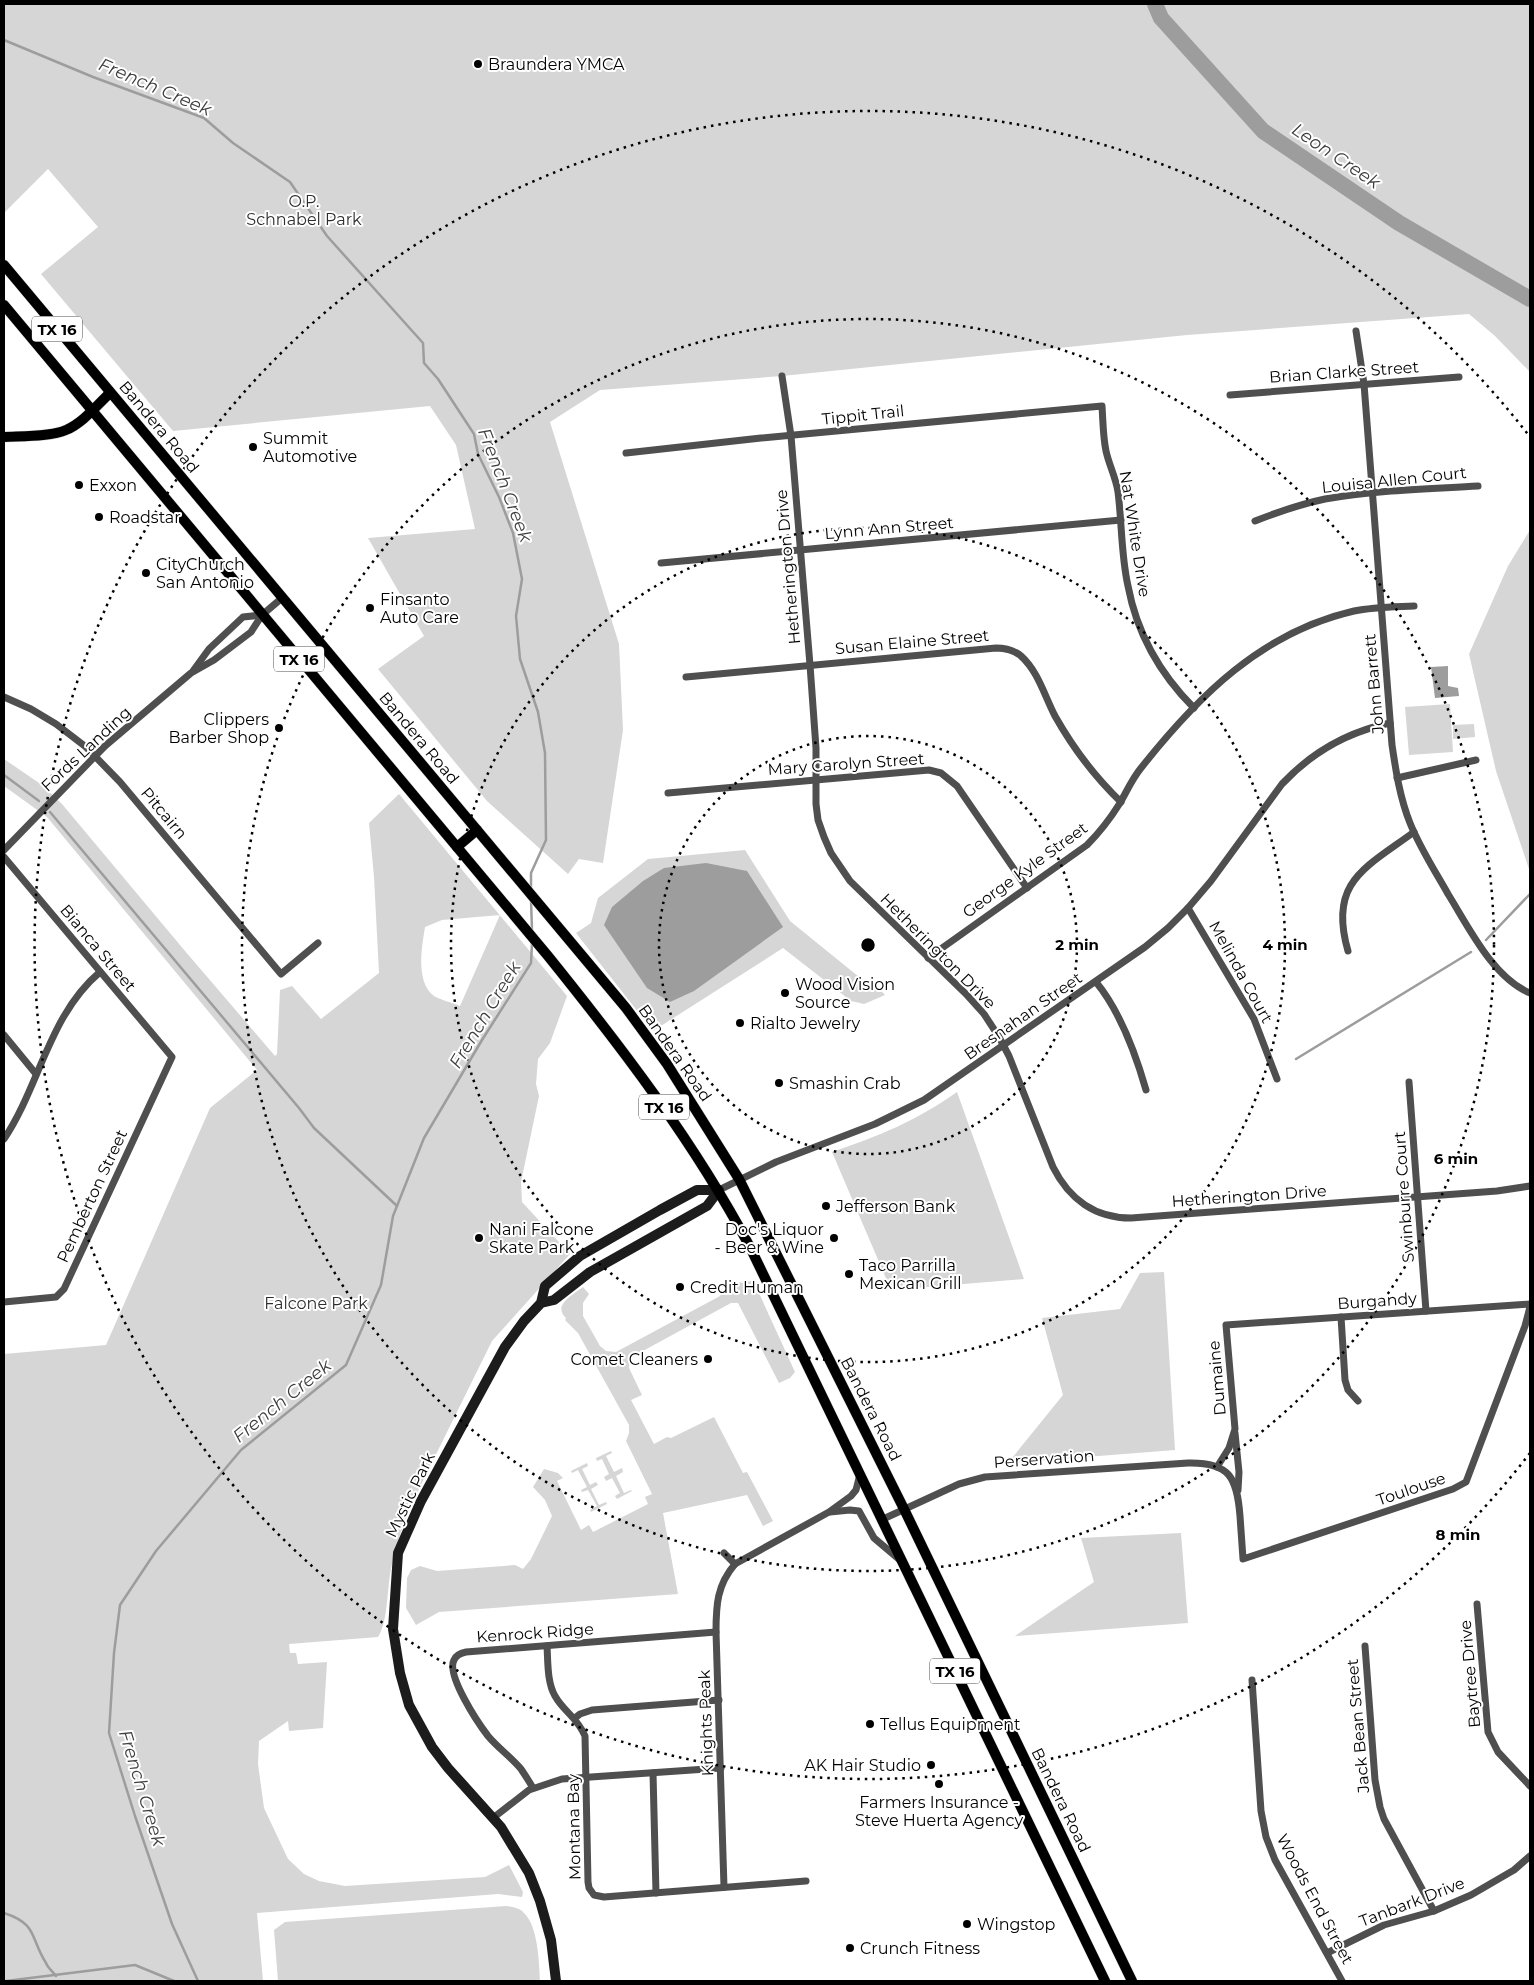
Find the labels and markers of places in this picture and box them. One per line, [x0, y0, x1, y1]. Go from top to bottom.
place label: Braundera YMCA [488, 55, 625, 74]
marker: Braundera YMCA [472, 58, 484, 70]
place label: Summit Automotive [263, 429, 357, 466]
marker: Summit Automotive [247, 441, 259, 453]
place label: Exxon [89, 476, 137, 495]
marker: Exxon [73, 479, 85, 491]
place label: Roadstar [109, 508, 181, 527]
marker: Roadstar [93, 511, 105, 523]
place label: CityChurch San Antonio [156, 555, 254, 592]
marker: CityChurch San Antonio [140, 567, 152, 579]
place label: Finsanto Auto Care [380, 590, 459, 627]
marker: Finsanto Auto Care [364, 602, 376, 614]
place label: Clippers Barber Shop [169, 710, 269, 747]
marker: Clippers Barber Shop [273, 722, 285, 734]
centre of rings [859, 936, 877, 954]
place label: Wood Vision Source [795, 975, 895, 1012]
marker: Wood Vision Source [779, 987, 791, 999]
place label: Rialto Jewelry [750, 1014, 861, 1033]
marker: Rialto Jewelry [734, 1017, 746, 1029]
place label: Smashin Crab [789, 1074, 901, 1093]
marker: Smashin Crab [773, 1077, 785, 1089]
place label: Jefferson Bank [835, 1197, 956, 1216]
marker: Jefferson Bank [820, 1200, 832, 1212]
place label: Nani Falcone Skate Park [489, 1220, 594, 1257]
place label: Doc's Liquor - Beer & Wine [715, 1220, 824, 1257]
marker: Nani Falcone Skate Park [473, 1232, 485, 1244]
marker: Doc's Liquor - Beer & Wine [828, 1232, 840, 1244]
place label: Taco Parrilla Mexican Grill [859, 1256, 962, 1293]
marker: Taco Parrilla Mexican Grill [843, 1268, 855, 1280]
place label: Credit Human [690, 1278, 804, 1297]
marker: Credit Human [674, 1281, 686, 1293]
place label: Comet Cleaners [570, 1350, 698, 1369]
marker: Comet Cleaners [702, 1353, 714, 1365]
place label: Tellus Equipment [880, 1715, 1021, 1734]
marker: Tellus Equipment [864, 1718, 876, 1730]
place label: AK Hair Studio [804, 1756, 921, 1775]
marker: AK Hair Studio [925, 1759, 937, 1771]
marker: Farmers Insurance - Steve Huerta Agency [933, 1778, 945, 1790]
place label: Farmers Insurance - Steve Huerta Agency [855, 1793, 1023, 1830]
place label: Wingstop [977, 1915, 1056, 1934]
marker: Wingstop [961, 1918, 973, 1930]
place label: Crunch Fitness [860, 1939, 980, 1958]
marker: Crunch Fitness [844, 1942, 856, 1954]

